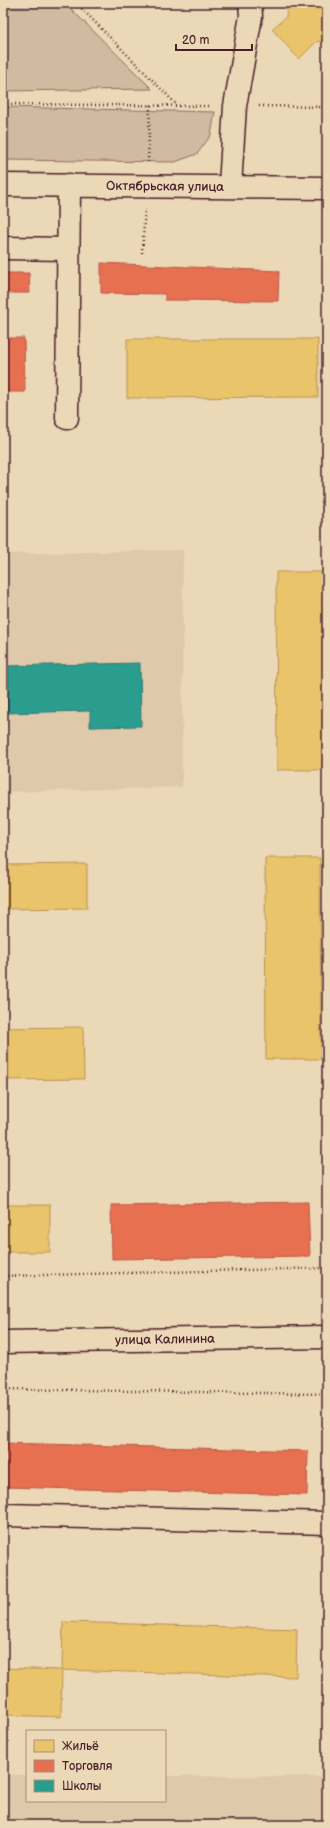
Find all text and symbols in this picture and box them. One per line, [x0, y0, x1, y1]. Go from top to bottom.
scale bar [176, 26, 252, 52]
text: 20 m [182, 33, 209, 48]
street label: Октябрьская улица [106, 178, 224, 195]
street label: улица Калинина [115, 1331, 215, 1348]
legend [26, 1730, 166, 1802]
text: Жильё [62, 1739, 99, 1754]
text: Торговля [62, 1759, 113, 1774]
text: Школы [62, 1779, 101, 1794]

